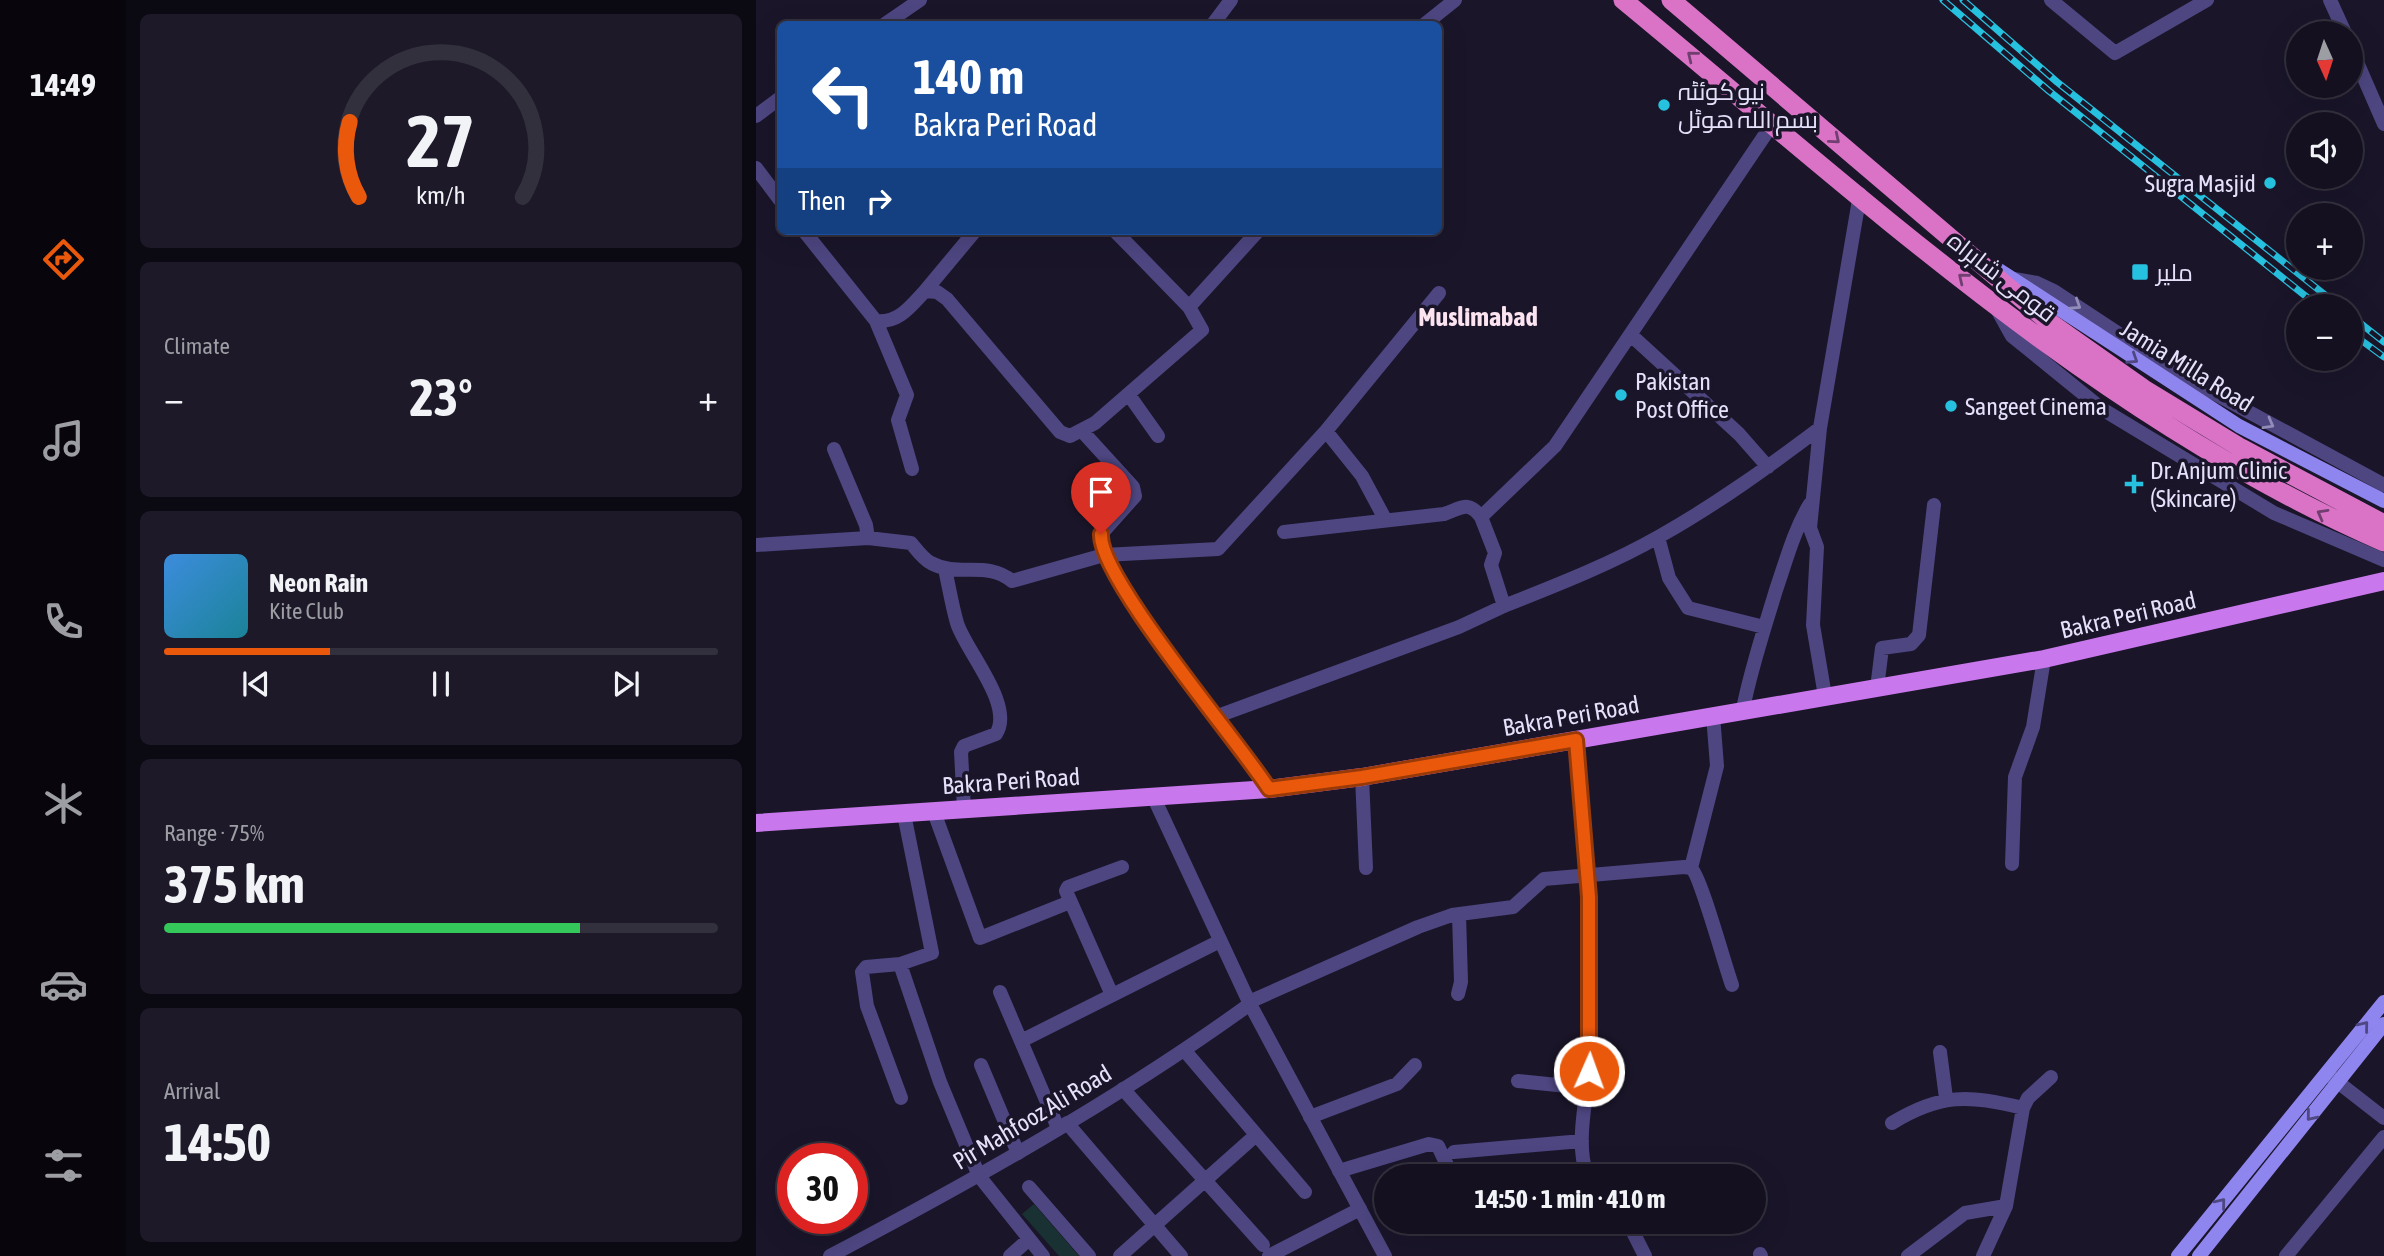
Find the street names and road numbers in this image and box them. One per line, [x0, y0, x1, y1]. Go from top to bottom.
street label: قومی شاہراہ [1941, 227, 2061, 329]
street label: Jamia Milla Road [2116, 315, 2258, 417]
street label: Bakra Peri Road [2058, 586, 2198, 644]
street label: Bakra Peri Road [1501, 691, 1641, 741]
street label: Bakra Peri Road [941, 763, 1081, 799]
street label: Pir Mahfooz Ali Road [948, 1059, 1116, 1175]

